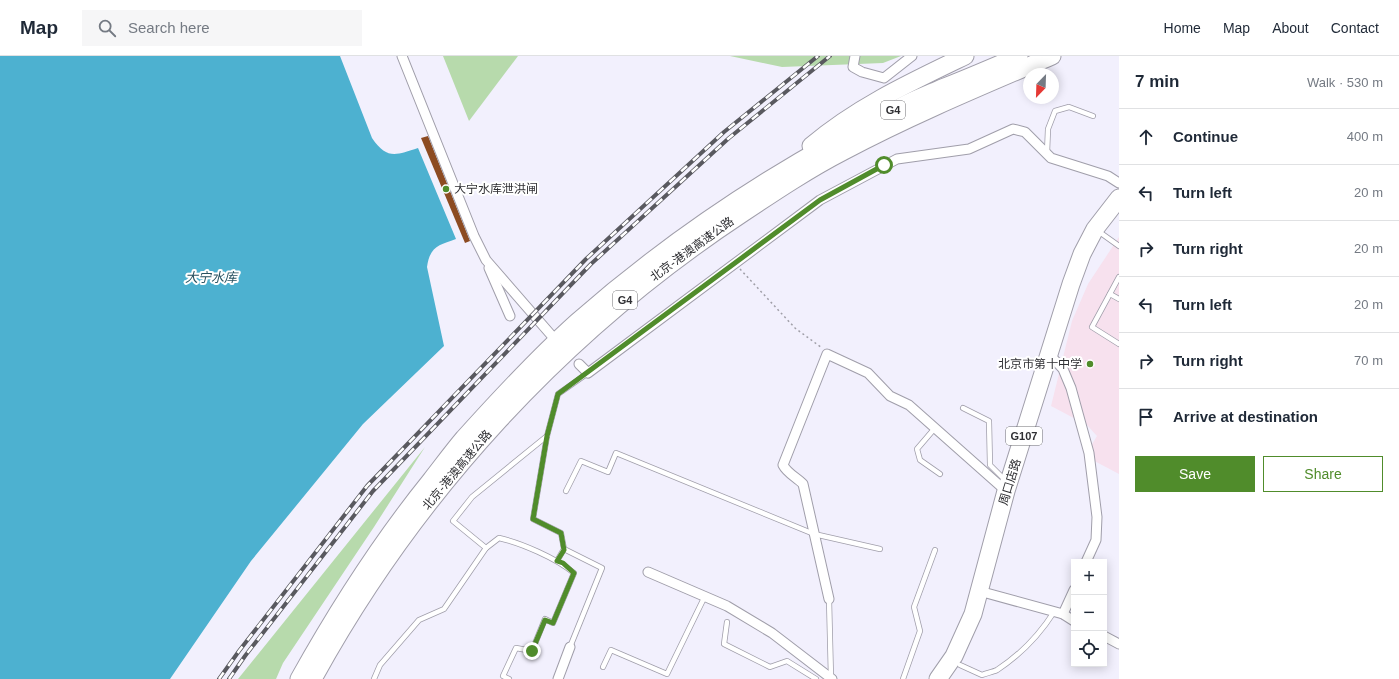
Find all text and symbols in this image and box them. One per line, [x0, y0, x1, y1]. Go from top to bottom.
search box [82, 10, 362, 46]
text: Map [20, 17, 58, 38]
icon: search [96, 17, 118, 39]
text: Search here [128, 19, 210, 36]
text: Home [1164, 20, 1201, 36]
text: Map [1223, 20, 1250, 36]
text: About [1272, 20, 1309, 36]
text: Contact [1331, 20, 1379, 36]
north arrow [1023, 68, 1059, 104]
text: 7 min [1135, 72, 1179, 91]
text: Walk · 530 m [1307, 75, 1383, 90]
road number: G4 [881, 101, 905, 119]
icon: ahead [1135, 126, 1157, 148]
text: Continue [1173, 128, 1238, 145]
text: 400 m [1347, 129, 1383, 144]
route start [875, 156, 893, 174]
place label: 大宁水库泄洪闸 [454, 182, 538, 196]
icon: left [1135, 182, 1157, 204]
marker: 大宁水库泄洪闸 [441, 184, 451, 194]
text: Turn left [1173, 184, 1232, 201]
text: 20 m [1354, 185, 1383, 200]
street label: 北京-港澳高速公路 [647, 214, 737, 284]
icon: right [1135, 238, 1157, 260]
text: Turn right [1173, 240, 1243, 257]
text: 20 m [1354, 241, 1383, 256]
water label: 大宁水库 [185, 270, 239, 285]
road number: G4 [613, 291, 637, 309]
icon: left [1135, 294, 1157, 316]
text: Turn left [1173, 296, 1232, 313]
text: 20 m [1354, 297, 1383, 312]
icon: right [1135, 350, 1157, 372]
text: Turn right [1173, 352, 1243, 369]
text: 70 m [1354, 353, 1383, 368]
place label: 北京市第十中学 [998, 357, 1082, 371]
marker: 北京市第十中学 [1085, 359, 1095, 369]
icon: arrive [1135, 406, 1157, 428]
text: Arrive at destination [1173, 408, 1318, 425]
street label: 北京-港澳高速公路 [419, 427, 495, 513]
road number: G107 [1006, 427, 1042, 445]
button: Save [1135, 456, 1255, 492]
button: Share [1263, 456, 1383, 492]
street label: 周口店路 [996, 457, 1024, 507]
map controls [1071, 559, 1107, 667]
button: + [1071, 559, 1107, 595]
button: − [1071, 595, 1107, 631]
button: locate [1071, 631, 1107, 667]
route end [523, 642, 541, 660]

